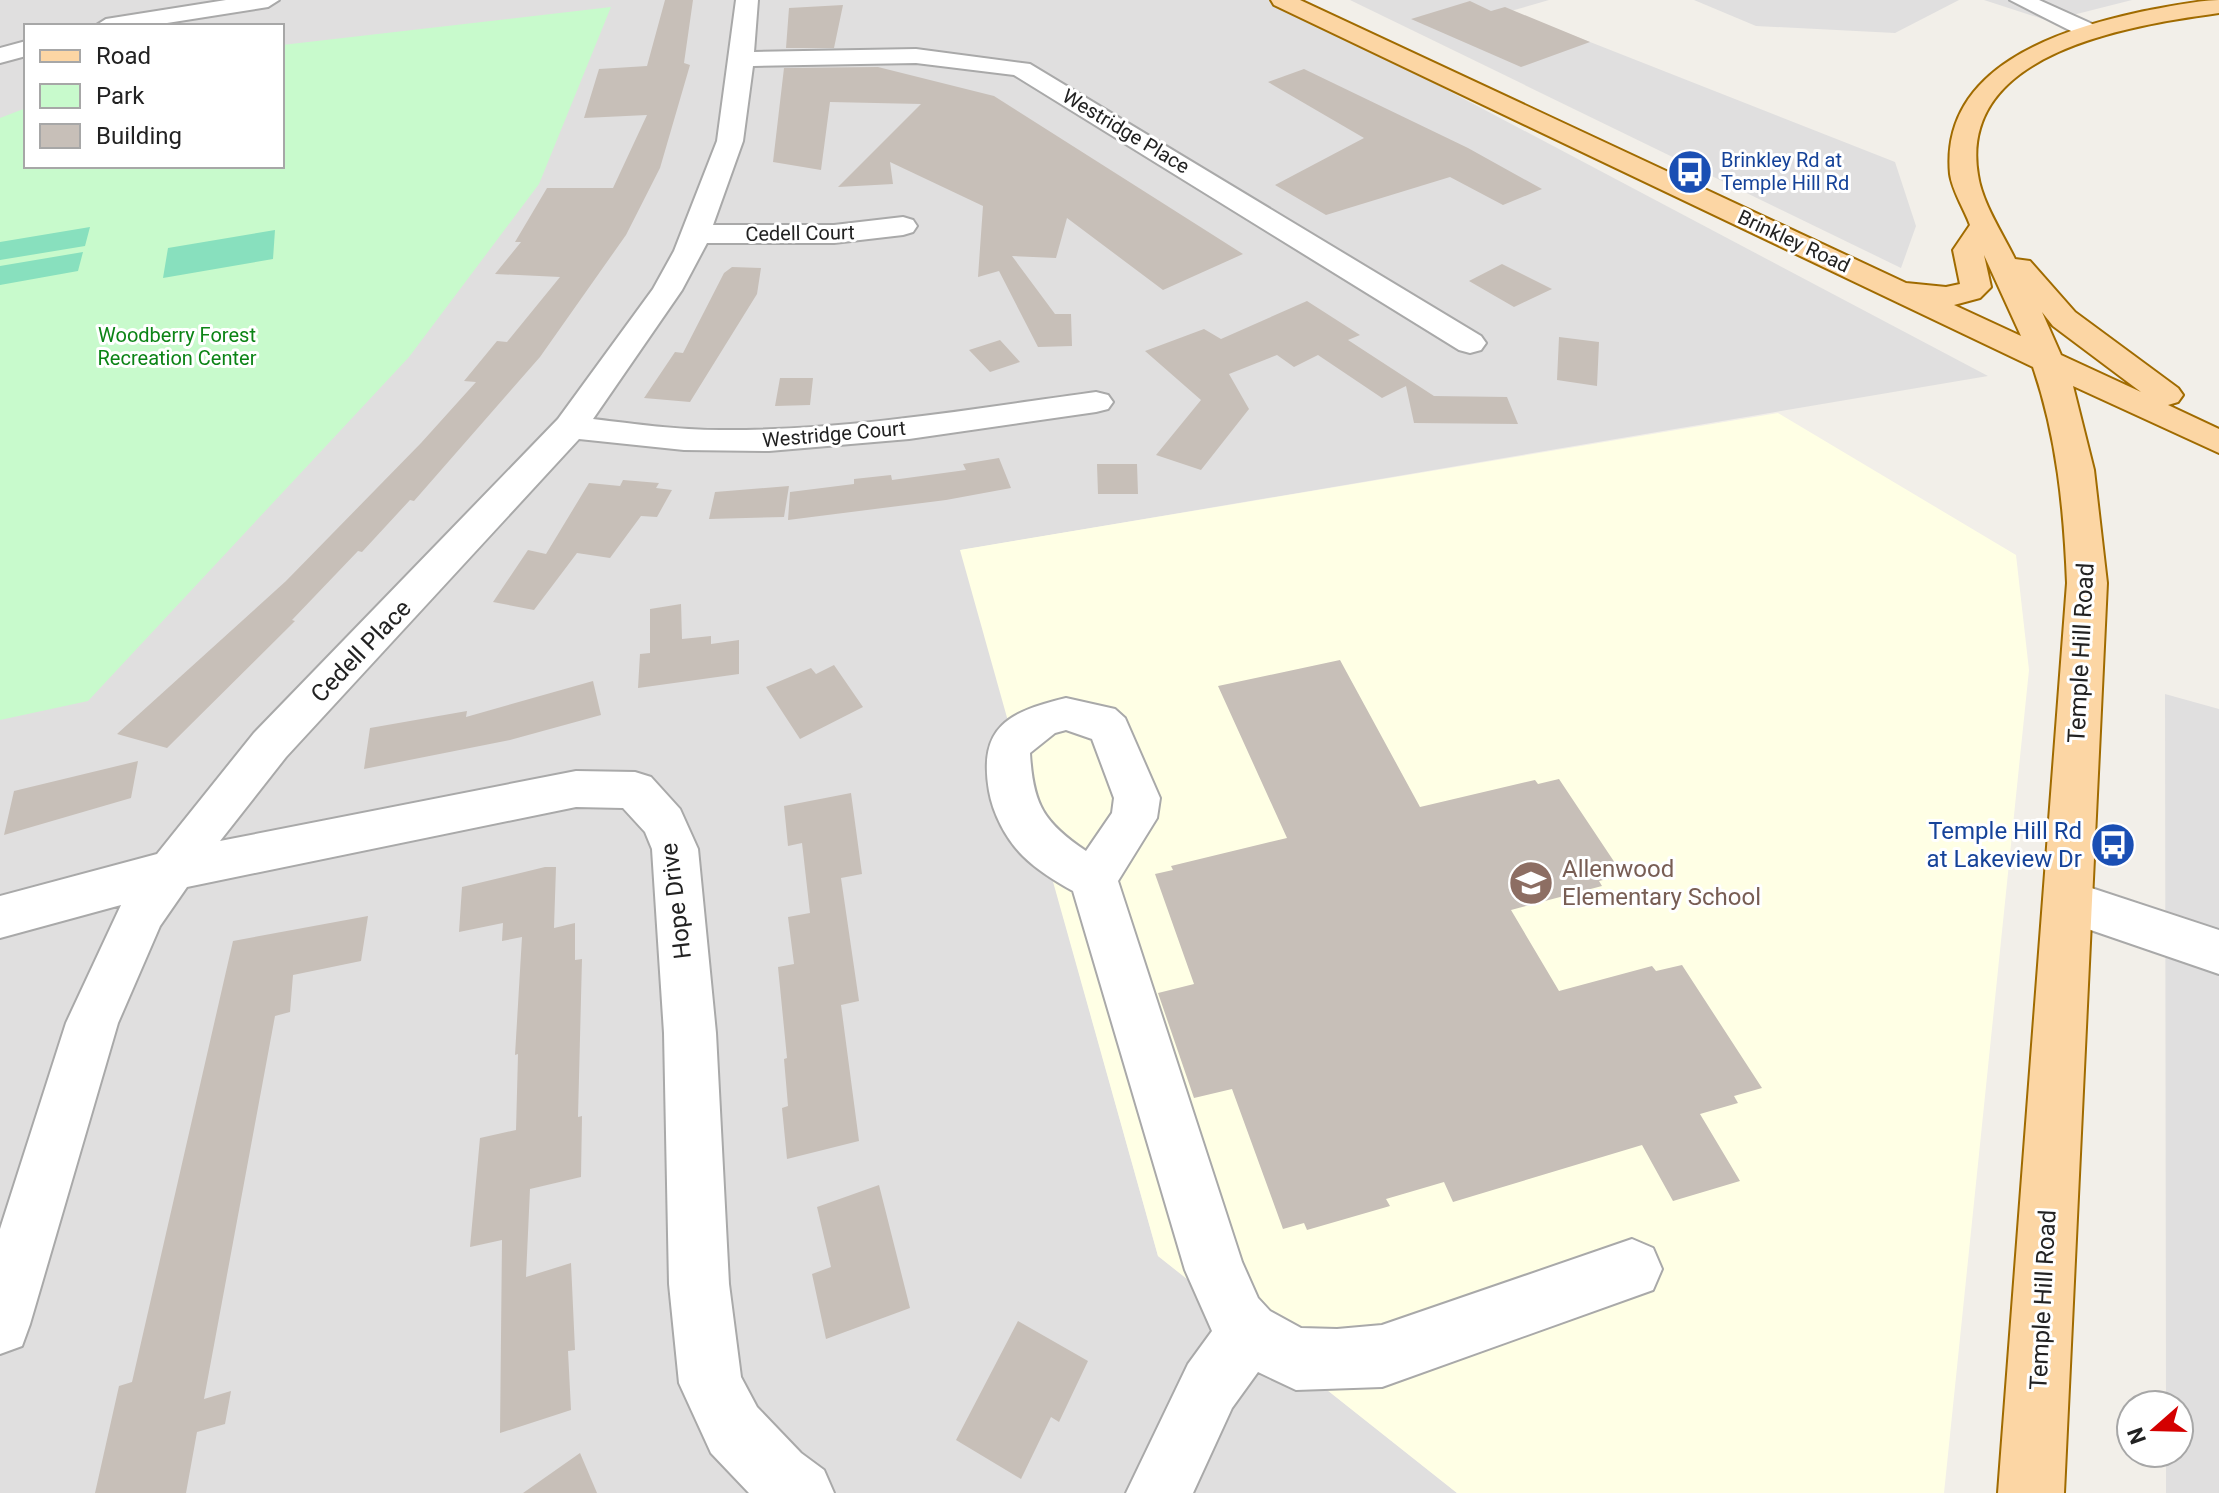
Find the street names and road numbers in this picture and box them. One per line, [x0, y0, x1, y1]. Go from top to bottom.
street label: Westridge Place [1058, 84, 1194, 178]
street label: Brinkley Road [1734, 205, 1854, 277]
street label: Cedell Court [745, 220, 855, 246]
street label: Westridge Court [761, 416, 907, 452]
street label: Temple Hill Road [2062, 562, 2100, 744]
street label: Cedell Place [305, 594, 417, 708]
street label: Hope Drive [655, 841, 697, 961]
street label: Temple Hill Road [2024, 1209, 2062, 1391]

